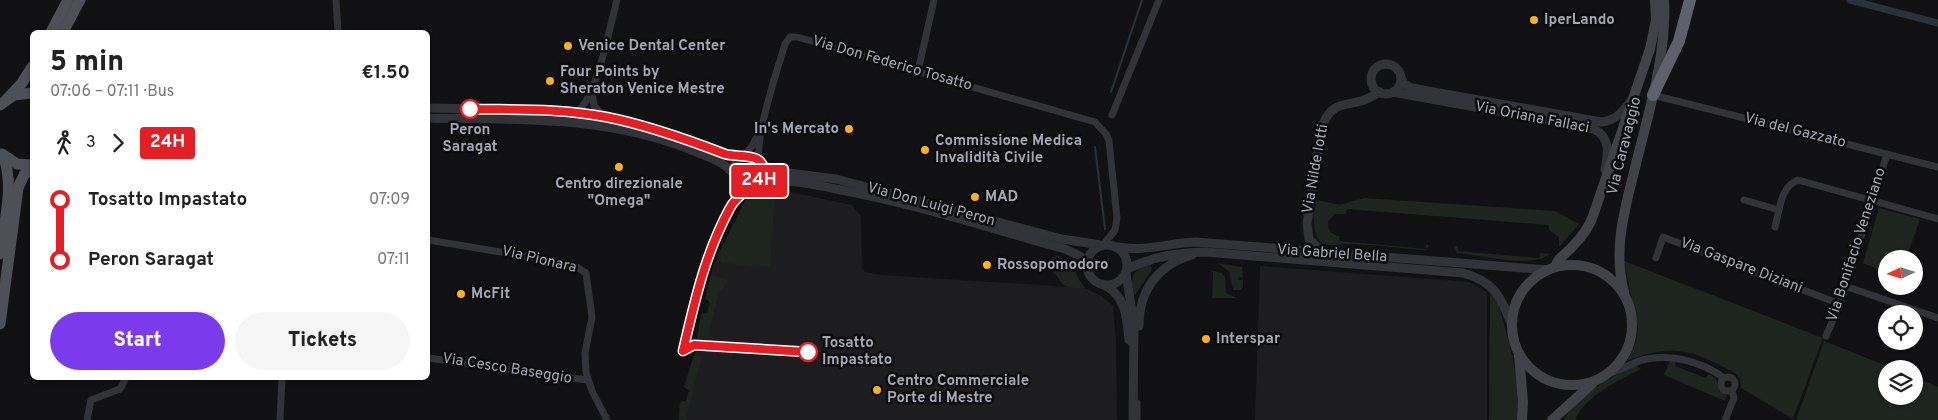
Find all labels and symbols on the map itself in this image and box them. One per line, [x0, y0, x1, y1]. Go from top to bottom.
place label: IperLando [1544, 11, 1615, 30]
marker: IperLando [1528, 14, 1540, 26]
street label: Via Don Federico Tosatto [810, 32, 974, 96]
place label: Venice Dental Center [578, 37, 726, 56]
marker: Venice Dental Center [562, 40, 574, 52]
place label: Four Points by Sheraton Venice Mestre [560, 63, 725, 99]
marker: Four Points by Sheraton Venice Mestre [544, 75, 556, 87]
street label: Via Caravaggio [1604, 95, 1646, 197]
street label: Via Oriana Fallaci [1473, 98, 1591, 138]
marker: Peron Saragat [460, 99, 480, 119]
street label: Via del Gazzato [1742, 109, 1848, 153]
place label: In's Mercato [754, 120, 839, 139]
place label: Peron Saragat [443, 121, 498, 157]
marker: In's Mercato [843, 123, 855, 135]
street label: Via Nilde Iotti [1299, 123, 1333, 215]
place label: Commissione Medica Invalidità Civile [935, 132, 1082, 168]
marker: Commissione Medica Invalidità Civile [919, 144, 931, 156]
marker: Centro direzionale "Omega" [613, 161, 625, 173]
line badge: 24H [730, 165, 788, 197]
street label: Via Bonifacio Veneziano [1823, 166, 1891, 324]
place label: Centro direzionale "Omega" [555, 175, 683, 211]
street label: Via Don Luigi Peron [865, 179, 997, 231]
place label: MAD [985, 188, 1018, 207]
marker: MAD [969, 191, 981, 203]
street label: Via Gaspare Diziani [1677, 234, 1805, 298]
street label: Via Gabriel Bella [1276, 241, 1388, 267]
street label: Via Pionara [500, 242, 578, 278]
north arrow [1878, 250, 1922, 295]
place label: Rossopomodoro [997, 256, 1109, 275]
marker: Rossopomodoro [981, 259, 993, 271]
place label: McFit [471, 285, 510, 304]
marker: McFit [455, 288, 467, 300]
place label: Interspar [1216, 330, 1281, 349]
marker: Interspar [1200, 333, 1212, 345]
place label: Tosatto Impastato [822, 334, 892, 370]
marker: Tosatto Impastato [798, 342, 818, 362]
street label: Via Cesco Baseggio [441, 349, 573, 389]
place label: Centro Commerciale Porte di Mestre [887, 372, 1029, 408]
marker: Centro Commerciale Porte di Mestre [871, 384, 883, 396]

